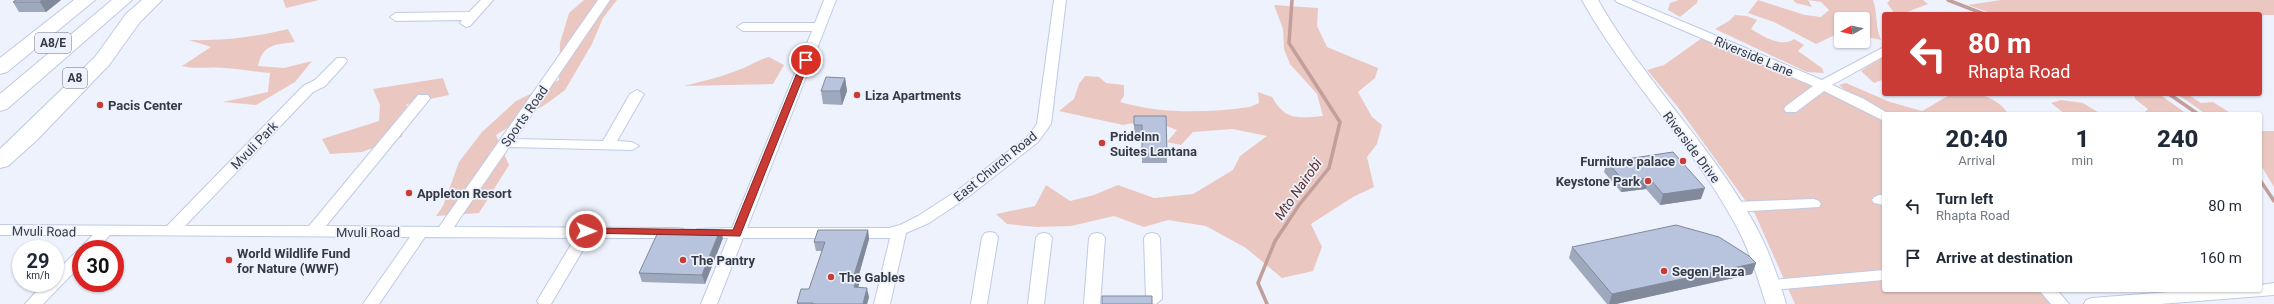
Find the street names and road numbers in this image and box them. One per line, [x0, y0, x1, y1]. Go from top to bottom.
road number: A8/E [35, 33, 71, 53]
street label: Riverside Lane [1712, 33, 1796, 80]
road number: A8 [63, 68, 87, 88]
street label: Sports Road [498, 83, 551, 150]
street label: Riverside Drive [1660, 109, 1723, 186]
street label: Mvuli Park [228, 118, 281, 172]
street label: East Church Road [951, 128, 1040, 205]
street label: Mvuli Road [12, 223, 76, 240]
street label: Mvuli Road [336, 225, 400, 240]

